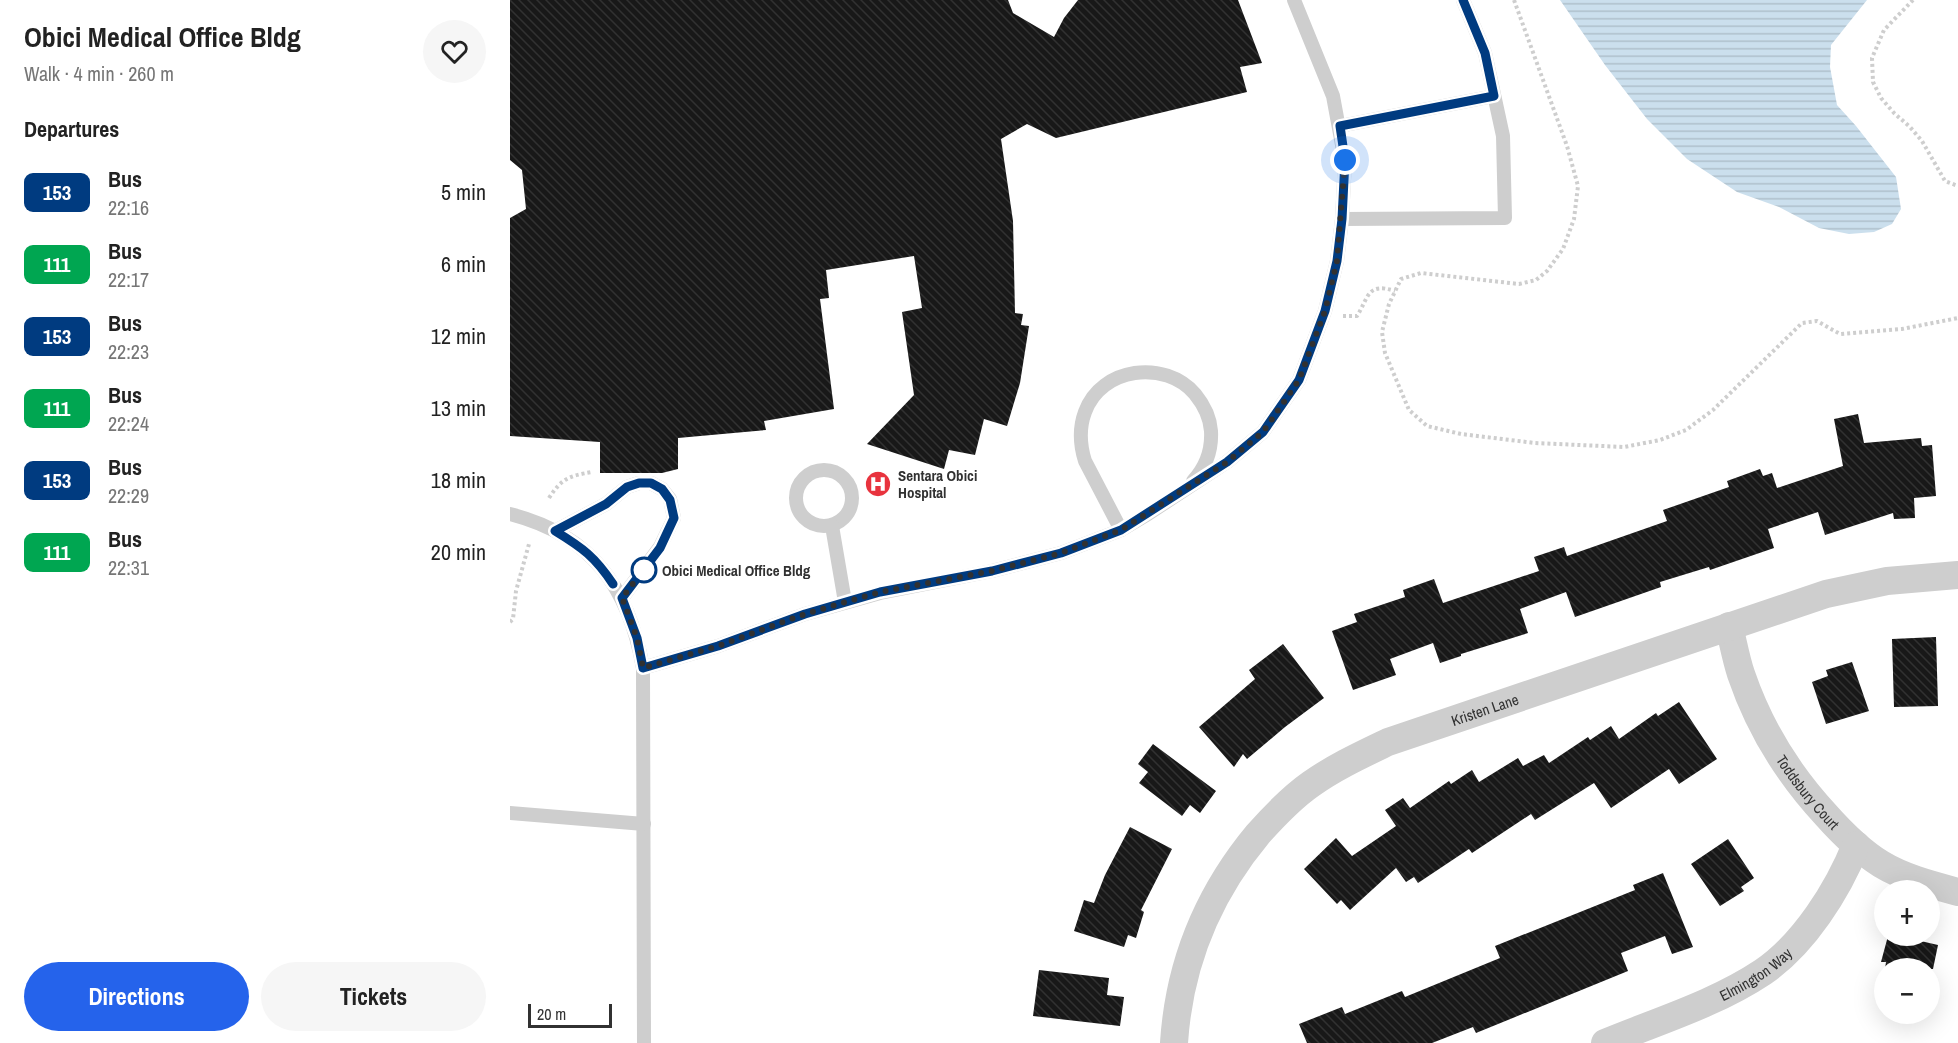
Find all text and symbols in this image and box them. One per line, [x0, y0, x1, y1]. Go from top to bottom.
text: Obici Medical Office Bldg [24, 18, 301, 56]
button: heart [423, 20, 486, 83]
text: Walk · 4 min · 260 m [24, 60, 174, 87]
text: Departures [24, 114, 119, 144]
your location [1330, 145, 1360, 175]
text: Bus [108, 164, 142, 194]
text: 5 min [441, 177, 486, 207]
text: 153 [43, 178, 71, 207]
text: 22:16 [108, 194, 149, 221]
text: Bus [108, 236, 142, 266]
text: 6 min [441, 249, 486, 279]
text: 111 [44, 250, 70, 279]
text: 22:17 [108, 266, 149, 293]
text: Bus [108, 308, 142, 338]
text: 12 min [431, 321, 486, 351]
text: 153 [43, 322, 71, 351]
text: 22:23 [108, 338, 149, 365]
text: Bus [108, 380, 142, 410]
text: 13 min [431, 393, 486, 423]
text: 111 [44, 394, 70, 423]
text: 22:24 [108, 410, 149, 437]
text: Bus [108, 452, 142, 482]
text: 18 min [431, 465, 486, 495]
place label: Sentara Obici Hospital [898, 465, 977, 503]
text: 153 [43, 466, 71, 495]
hospital icon: Sentara Obici Hospital [863, 469, 893, 499]
text: 22:29 [108, 482, 149, 509]
text: Bus [108, 524, 142, 554]
text: 20 min [431, 537, 486, 567]
text: 111 [44, 538, 70, 567]
text: 22:31 [108, 554, 149, 581]
marker: Obici Medical Office Bldg [631, 557, 657, 583]
place label: Obici Medical Office Bldg [662, 560, 811, 581]
street label: Kristen Lane [1448, 688, 1521, 730]
street label: Toddsbury Court [1772, 750, 1845, 834]
map controls [1874, 880, 1940, 1024]
button: + [1874, 880, 1940, 946]
street label: Elmington Way [1716, 942, 1797, 1005]
button: − [1874, 958, 1940, 1024]
button: Directions [24, 962, 249, 1031]
button: Tickets [261, 962, 486, 1031]
scale bar [528, 1001, 612, 1028]
text: 20 m [537, 1003, 566, 1025]

